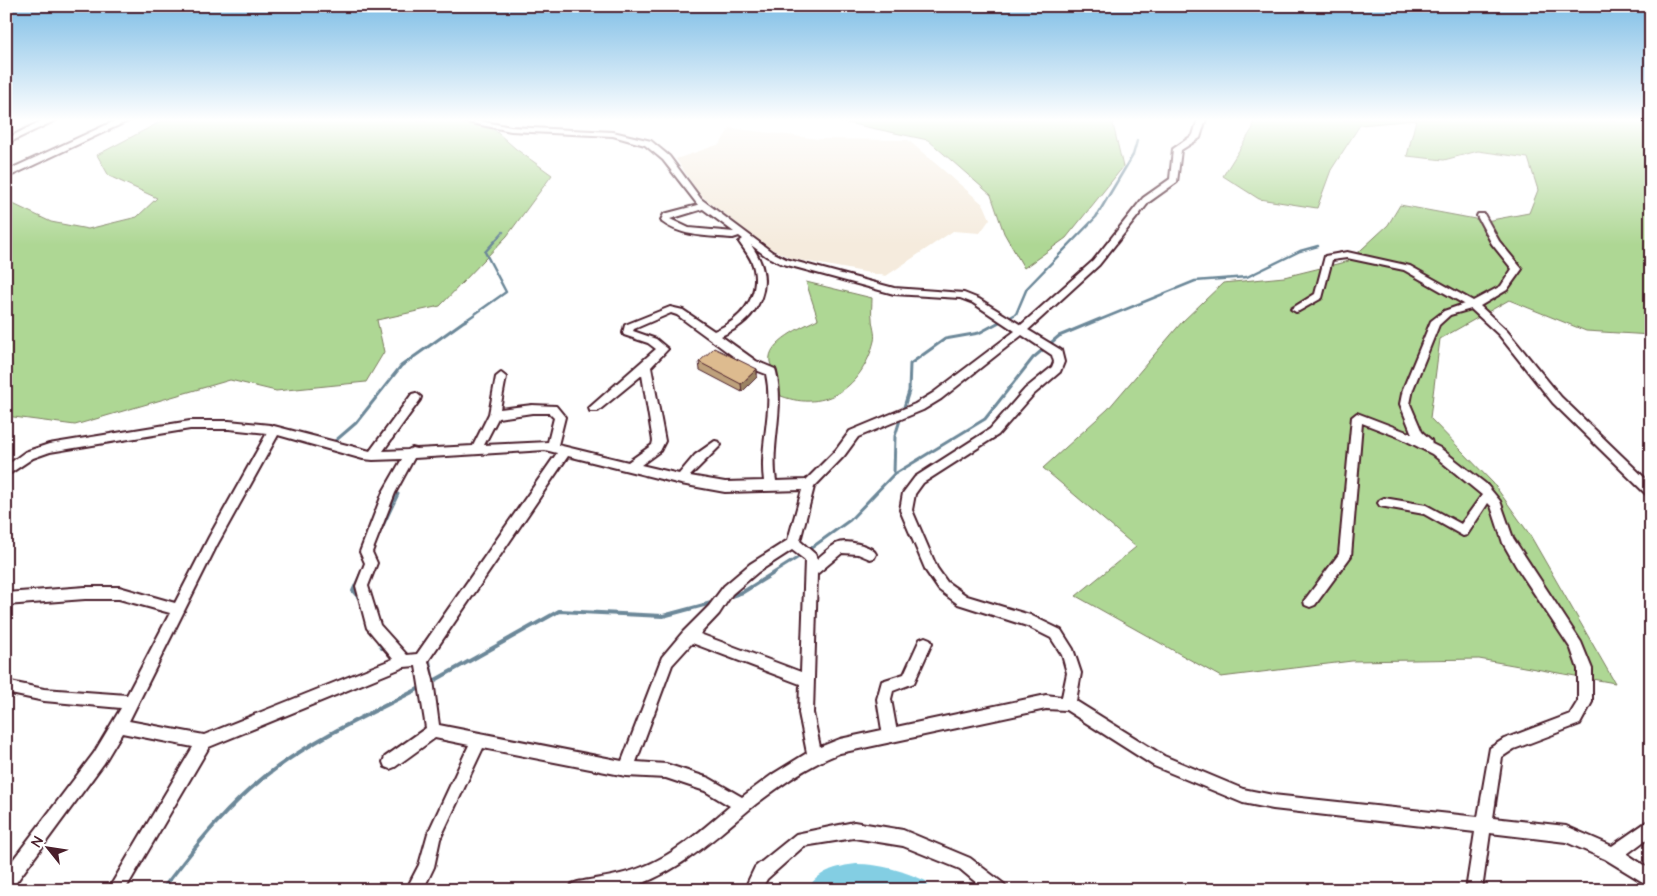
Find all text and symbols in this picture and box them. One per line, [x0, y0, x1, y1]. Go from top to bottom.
north arrow [22, 824, 72, 874]
text: N [27, 833, 49, 851]

